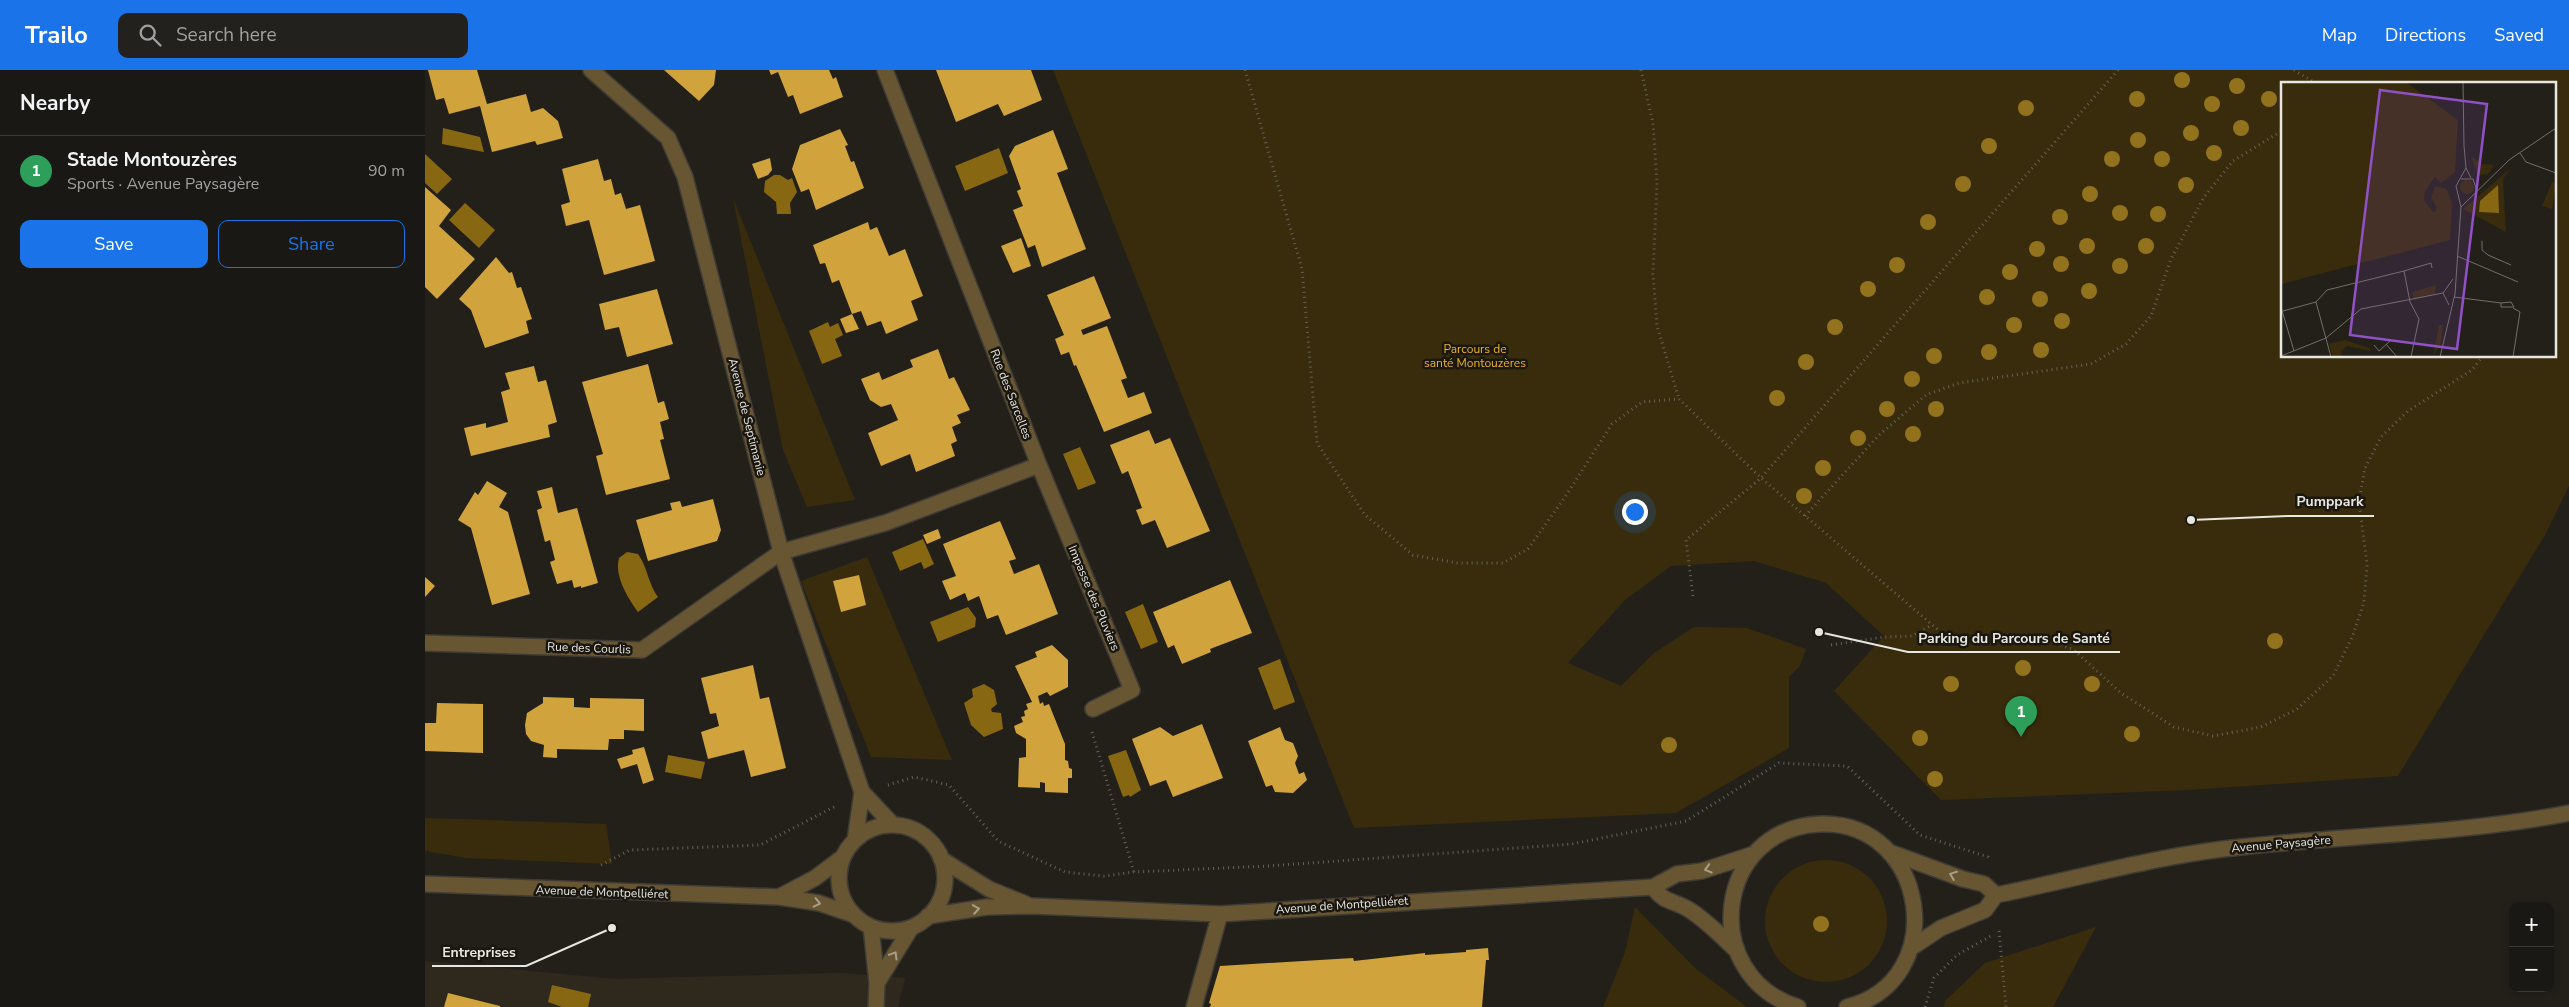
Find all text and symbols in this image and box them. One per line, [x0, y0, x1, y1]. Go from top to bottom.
search box [118, 13, 468, 58]
text: Trailo [25, 19, 88, 51]
icon: search [136, 21, 164, 49]
text: Search here [176, 22, 277, 48]
text: Map [2322, 23, 2357, 47]
text: Directions [2385, 23, 2466, 47]
text: Saved [2494, 23, 2544, 47]
inset map [2281, 82, 2557, 358]
text: Nearby [20, 89, 90, 117]
text: Stade Montouzères [67, 147, 237, 173]
text: 1 [31, 160, 41, 182]
text: 90 m [368, 160, 405, 182]
text: Sports · Avenue Paysagère [67, 173, 259, 195]
button: Save [20, 220, 208, 268]
button: Share [218, 220, 405, 268]
park label: Parcours de santé Montouzères [1424, 341, 1526, 371]
street label: Rue des Sarcelles [986, 347, 1036, 442]
street label: Avenue de Septimanie [725, 357, 769, 477]
callout: Pumppark [2287, 487, 2374, 516]
text: Pumppark [2297, 492, 2364, 511]
your location [1622, 499, 1648, 525]
street label: Impasse des Pluviers [1065, 543, 1124, 653]
callout: Parking du Parcours de Santé [1908, 623, 2120, 652]
text: Parking du Parcours de Santé [1918, 629, 2110, 648]
street label: Rue des Courlis [547, 639, 631, 657]
pin: 1 [2005, 696, 2037, 737]
street label: Avenue Paysagère [2231, 832, 2331, 856]
one-way arrow [1704, 863, 1712, 873]
one-way arrow [1949, 871, 1958, 881]
street label: Avenue de Montpelliéret [535, 882, 669, 902]
street label: Avenue de Montpelliéret [1275, 892, 1410, 918]
one-way arrow [813, 897, 822, 908]
map controls [2509, 902, 2554, 992]
button: + [2509, 902, 2554, 947]
one-way arrow [973, 904, 981, 915]
callout: Entreprises [432, 937, 526, 966]
text: Entreprises [442, 943, 516, 962]
button: − [2509, 947, 2554, 992]
one-way arrow [888, 952, 898, 961]

